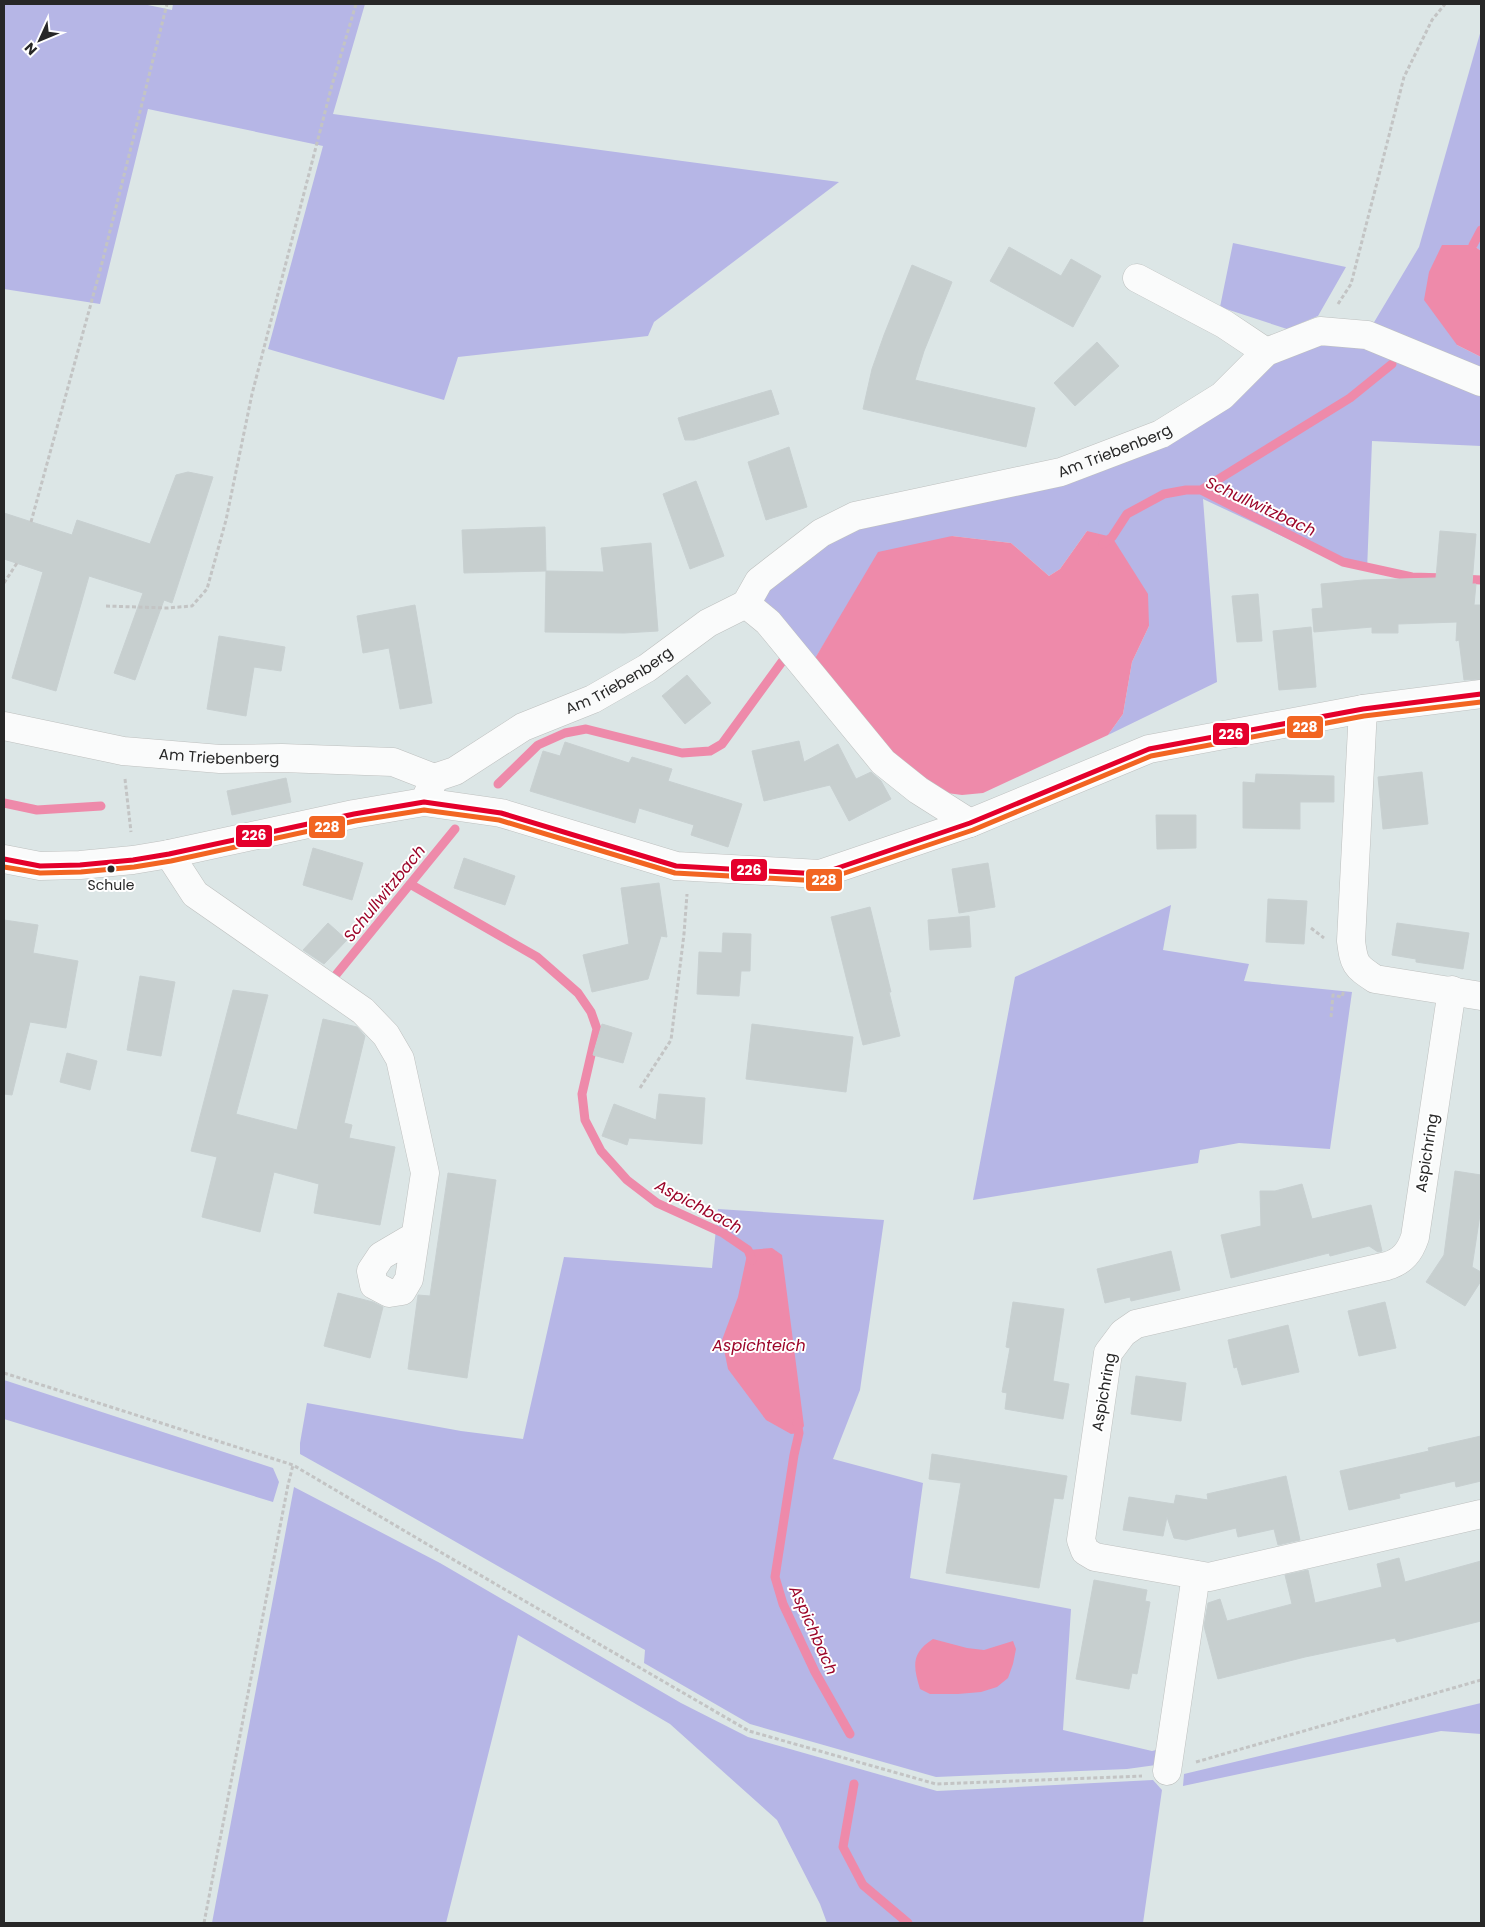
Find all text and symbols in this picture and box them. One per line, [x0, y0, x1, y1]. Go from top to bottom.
north arrow [15, 15, 65, 65]
text: N [20, 38, 41, 60]
street label: Am Triebenberg [1054, 419, 1175, 482]
water label: Schullwitzbach [1202, 471, 1320, 542]
street label: Am Triebenberg [562, 642, 677, 719]
line badge: 228 [1286, 715, 1324, 739]
text: 228 [1292, 717, 1318, 737]
line badge: 226 [1212, 722, 1250, 746]
text: 226 [1219, 724, 1244, 744]
street label: Am Triebenberg [158, 743, 280, 769]
line badge: 228 [308, 815, 346, 839]
text: 228 [314, 817, 340, 837]
line badge: 226 [235, 824, 273, 848]
text: 226 [242, 825, 267, 845]
water label: Schullwitzbach [338, 840, 431, 947]
line badge: 226 [730, 858, 768, 882]
text: 226 [737, 860, 762, 880]
marker: Schule [106, 864, 116, 874]
line badge: 228 [805, 868, 843, 892]
text: 228 [811, 870, 837, 890]
place label: Schule [88, 875, 135, 895]
street label: Aspichring [1410, 1112, 1443, 1194]
water label: Aspichbach [650, 1173, 746, 1239]
water label: Aspichteich [711, 1334, 806, 1357]
street label: Aspichring [1086, 1351, 1121, 1433]
water label: Aspichbach [783, 1581, 843, 1678]

